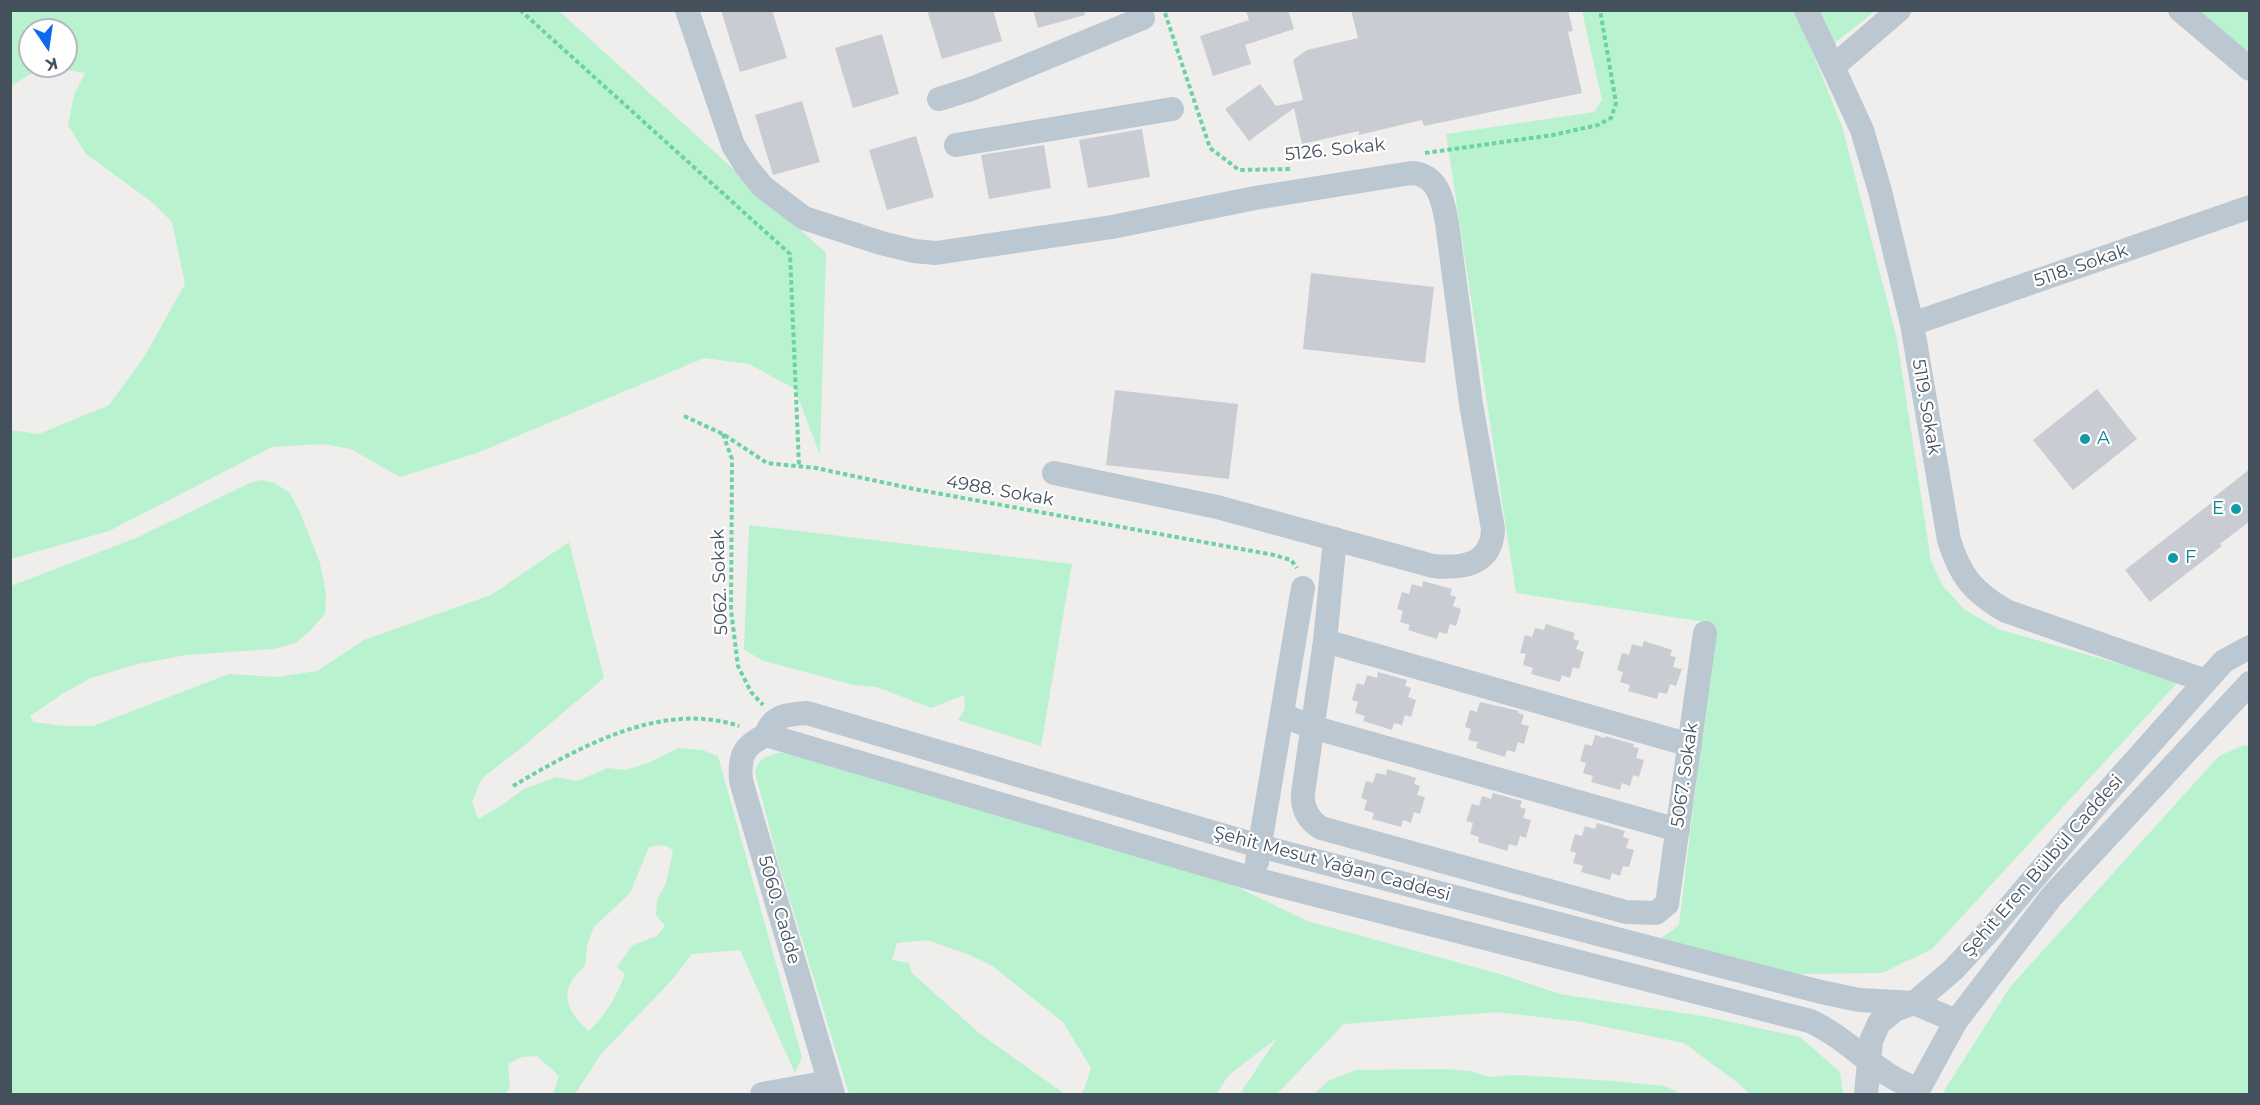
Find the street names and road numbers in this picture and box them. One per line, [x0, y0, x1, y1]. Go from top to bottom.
street label: 5126. Sokak [1284, 134, 1386, 166]
street label: 5118. Sokak [2031, 240, 2131, 292]
street label: 5119. Sokak [1907, 357, 1945, 457]
street label: 4988. Sokak [945, 471, 1055, 511]
street label: 5062. Sokak [707, 528, 733, 636]
street label: 5067. Sokak [1667, 721, 1703, 829]
street label: Şehit Eren Bülbül Caddesi [1958, 771, 2128, 961]
street label: Şehit Mesut Yağan Caddesi [1211, 822, 1453, 906]
street label: 5060. Cadde [753, 853, 805, 967]

